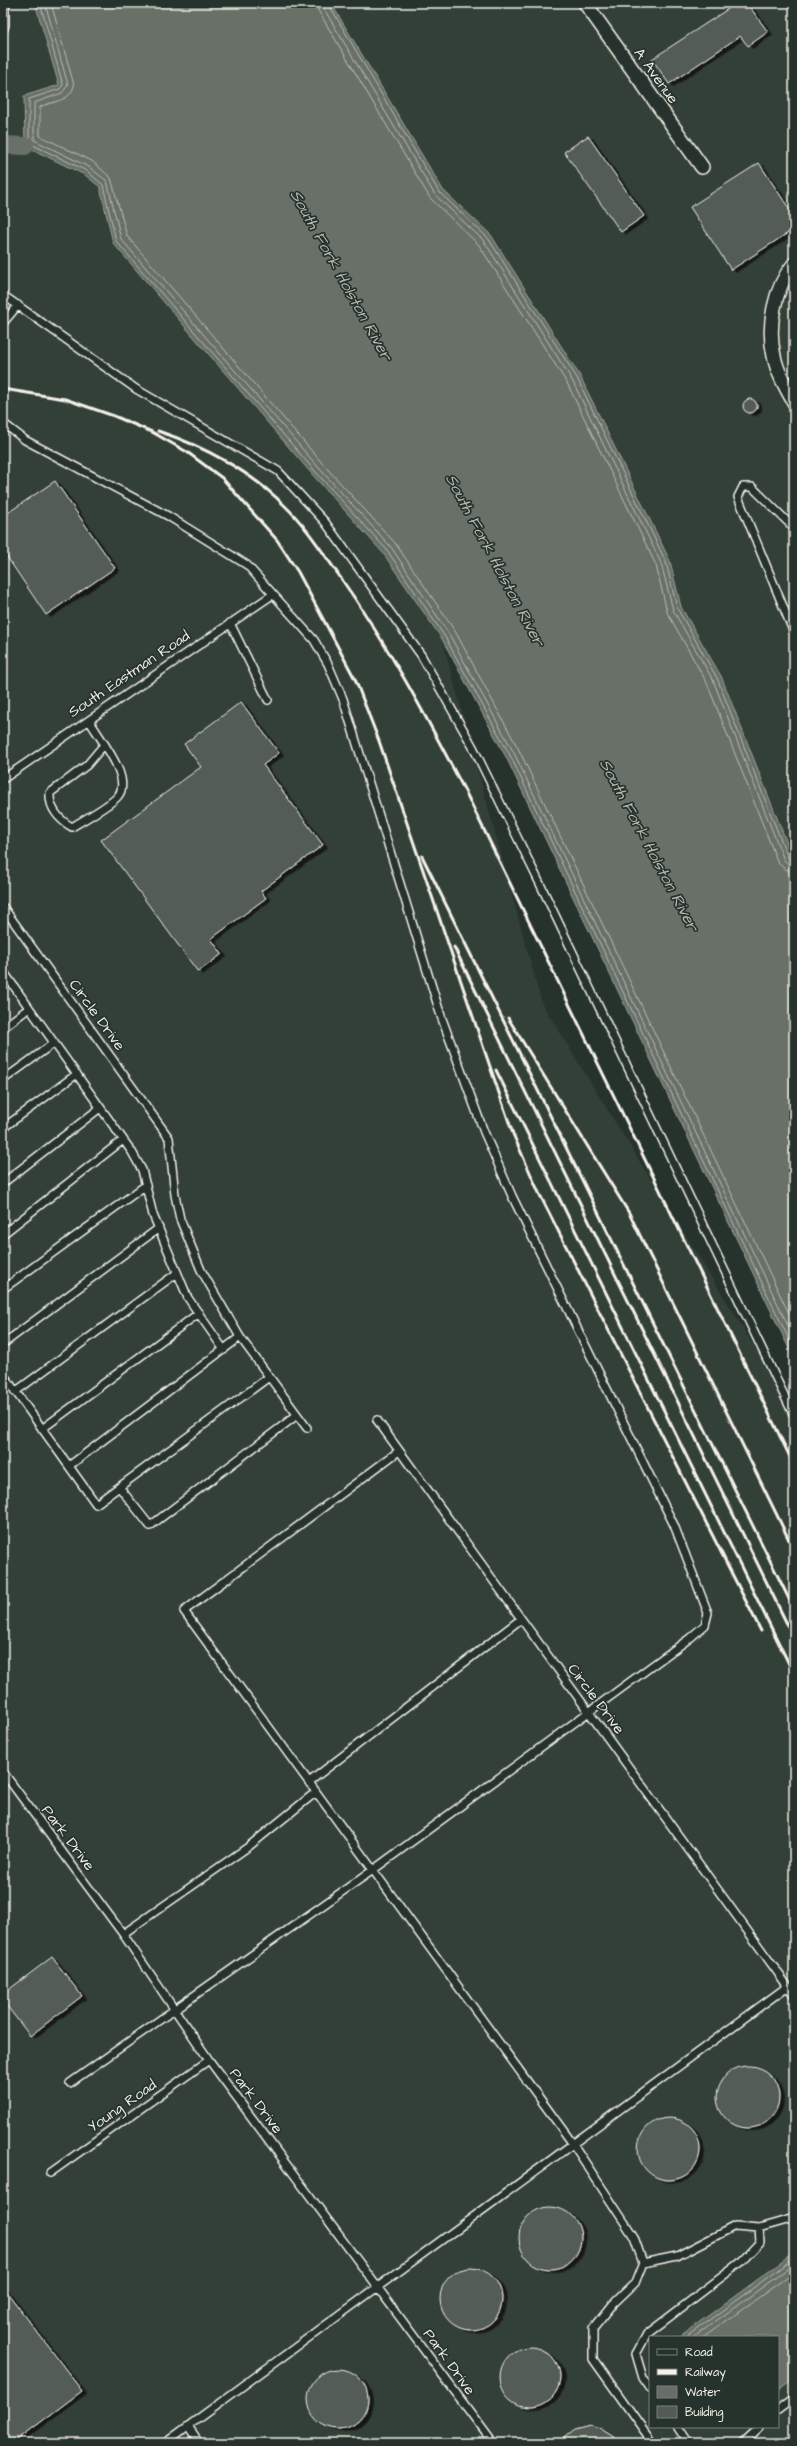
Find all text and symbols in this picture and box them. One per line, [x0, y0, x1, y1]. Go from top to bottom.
street label: A Avenue [629, 44, 683, 108]
water label: South Fork Holston River [285, 186, 398, 366]
water label: South Fork Holston River [440, 470, 551, 652]
street label: South Eastman Road [64, 625, 194, 723]
water label: South Fork Holston River [594, 755, 705, 937]
street label: Circle Drive [64, 975, 130, 1055]
street label: Circle Drive [563, 1659, 629, 1739]
street label: Park Drive [36, 1801, 100, 1875]
street label: Park Drive [224, 2064, 288, 2138]
street label: Young Road [83, 2074, 162, 2138]
street label: Park Drive [418, 2325, 480, 2399]
legend [649, 2336, 779, 2428]
text: Road [685, 2344, 713, 2361]
text: Railway [685, 2364, 726, 2382]
text: Water [685, 2384, 721, 2401]
text: Building [685, 2404, 723, 2422]

